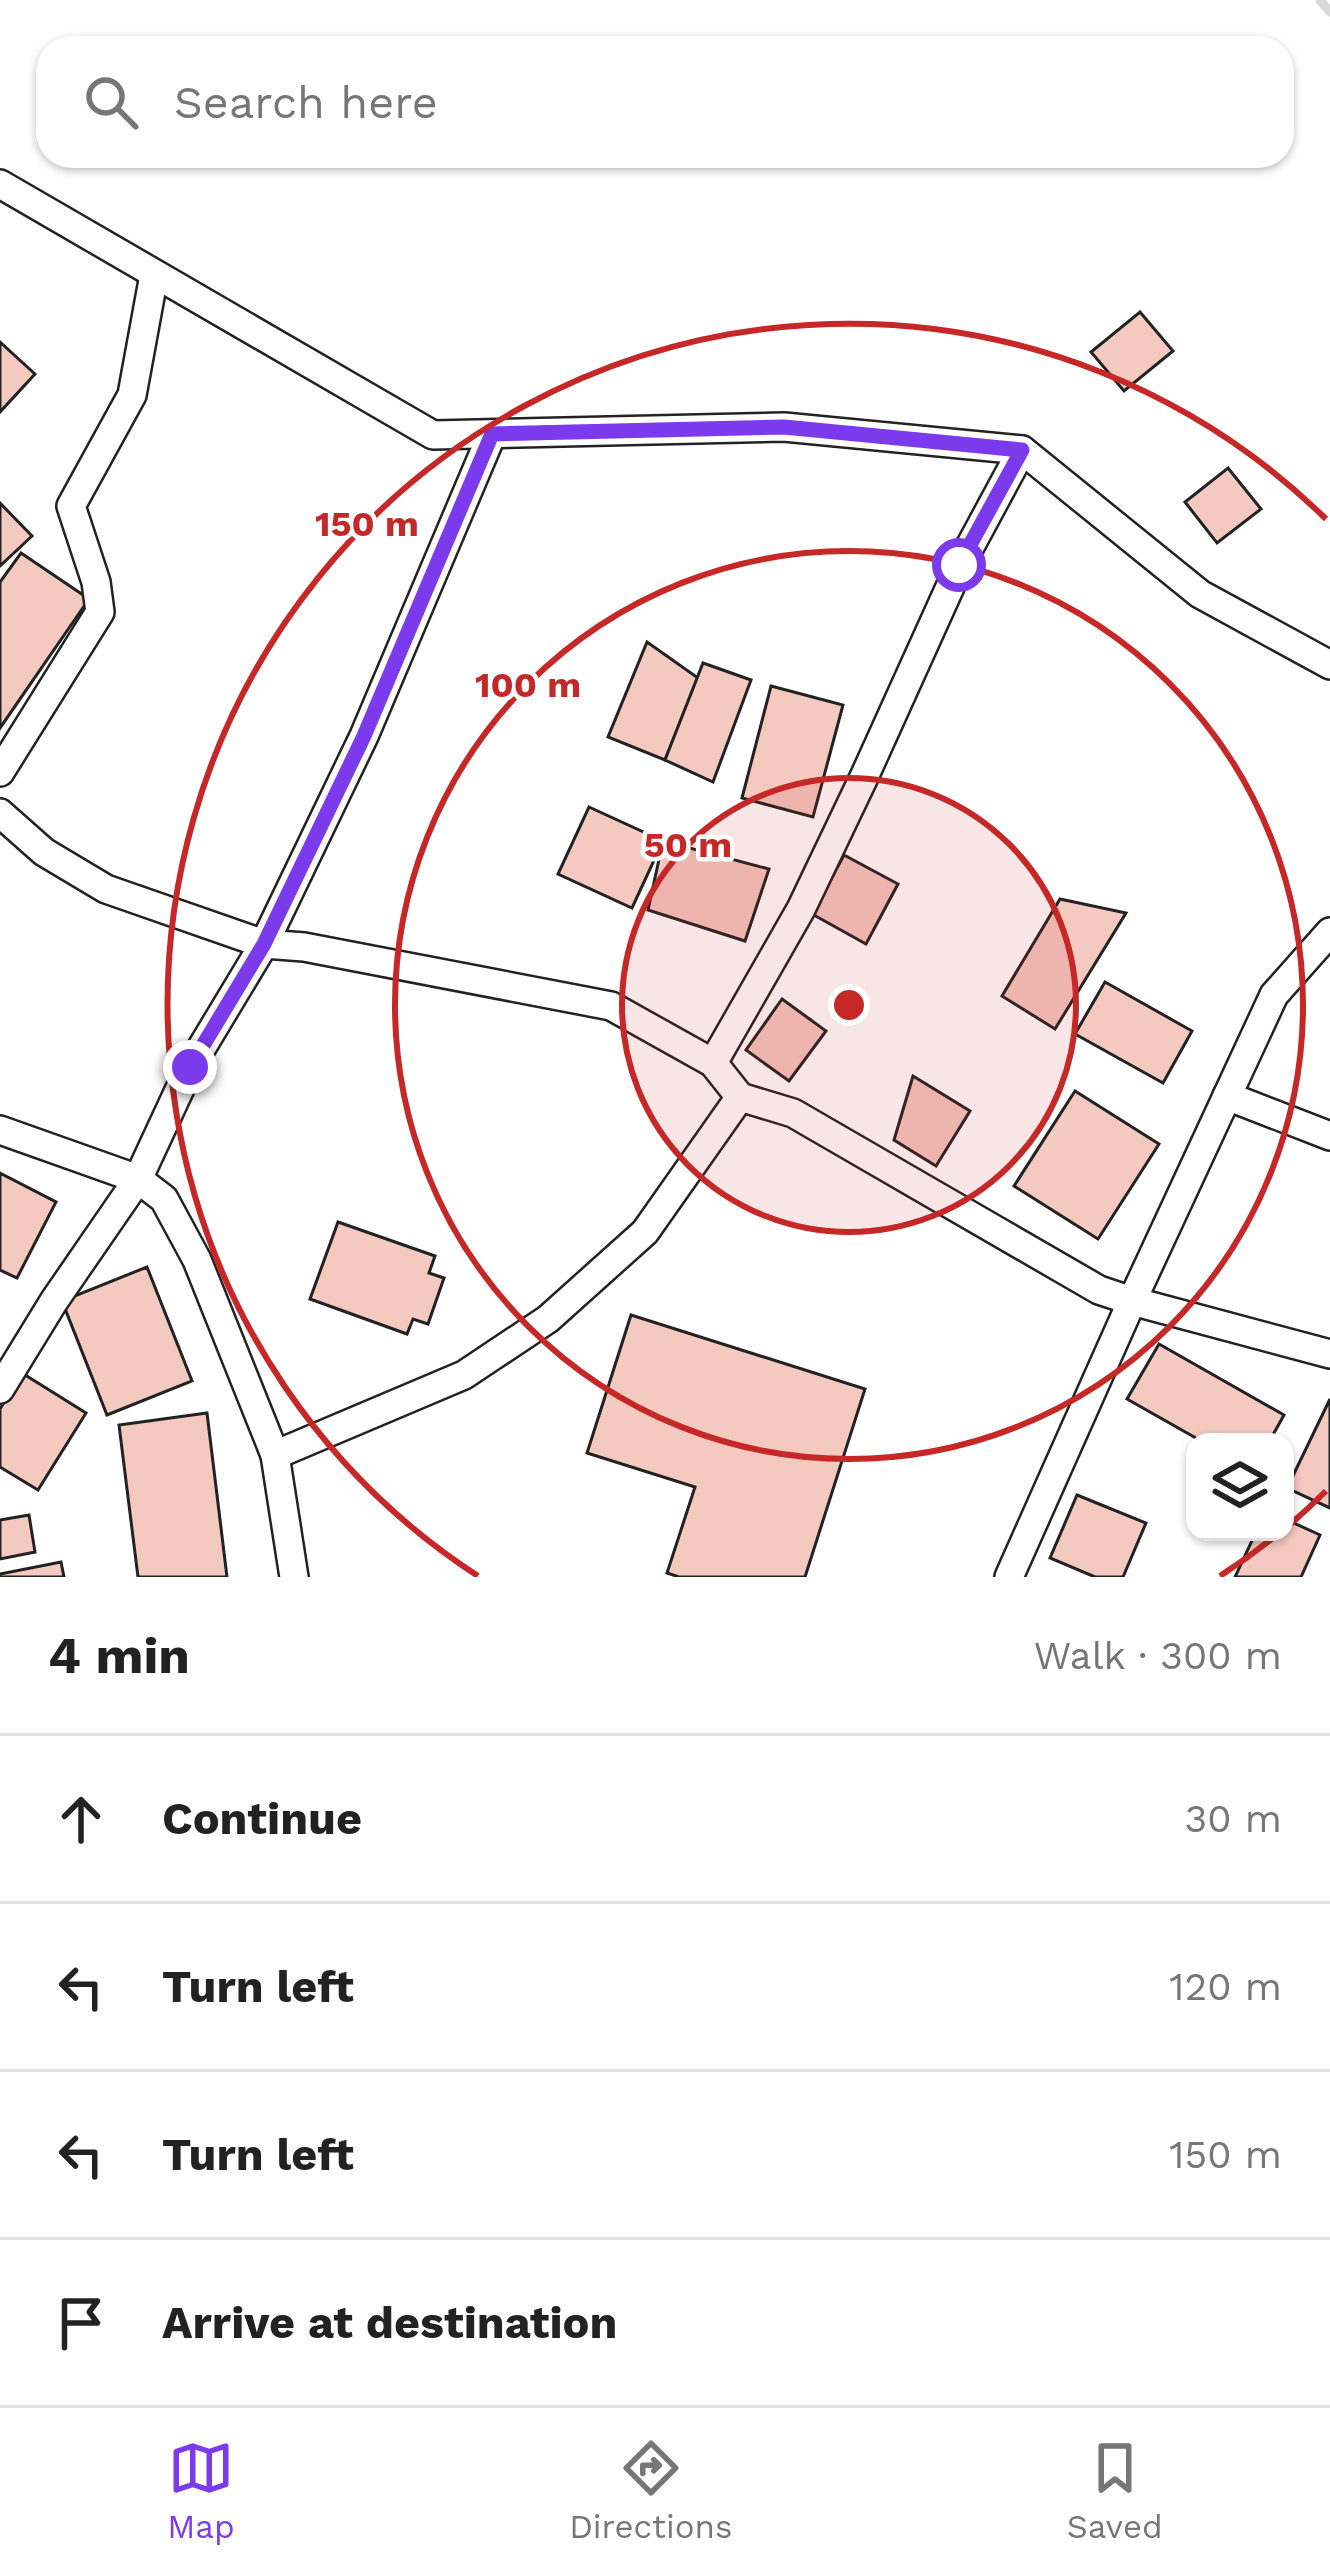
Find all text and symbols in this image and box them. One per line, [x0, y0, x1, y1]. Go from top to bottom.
search box [36, 36, 1294, 168]
icon: search [78, 69, 144, 135]
text: Search here [174, 76, 438, 129]
text: 150 m [315, 503, 419, 545]
route start [932, 538, 986, 592]
text: 100 m [475, 664, 581, 706]
text: 50 m [644, 824, 732, 866]
centre of rings [828, 984, 870, 1026]
route end [163, 1040, 217, 1094]
map controls [1186, 1433, 1294, 1541]
button: layers [1186, 1433, 1294, 1541]
text: 4 min [48, 1626, 190, 1685]
text: Walk · 300 m [1034, 1633, 1282, 1678]
icon: ahead [48, 1786, 114, 1852]
text: Continue [162, 1792, 362, 1845]
text: 30 m [1185, 1796, 1282, 1841]
icon: left [48, 1954, 114, 2020]
text: Turn left [162, 1960, 354, 2013]
text: 120 m [1169, 1964, 1282, 2009]
icon: left [48, 2122, 114, 2188]
text: Turn left [162, 2128, 354, 2181]
text: 150 m [1169, 2132, 1282, 2177]
icon: arrive [48, 2290, 114, 2356]
text: Arrive at destination [162, 2296, 617, 2349]
tab: Map [167, 2435, 235, 2546]
tab: Directions [569, 2435, 732, 2546]
tab: Saved [1067, 2435, 1163, 2546]

